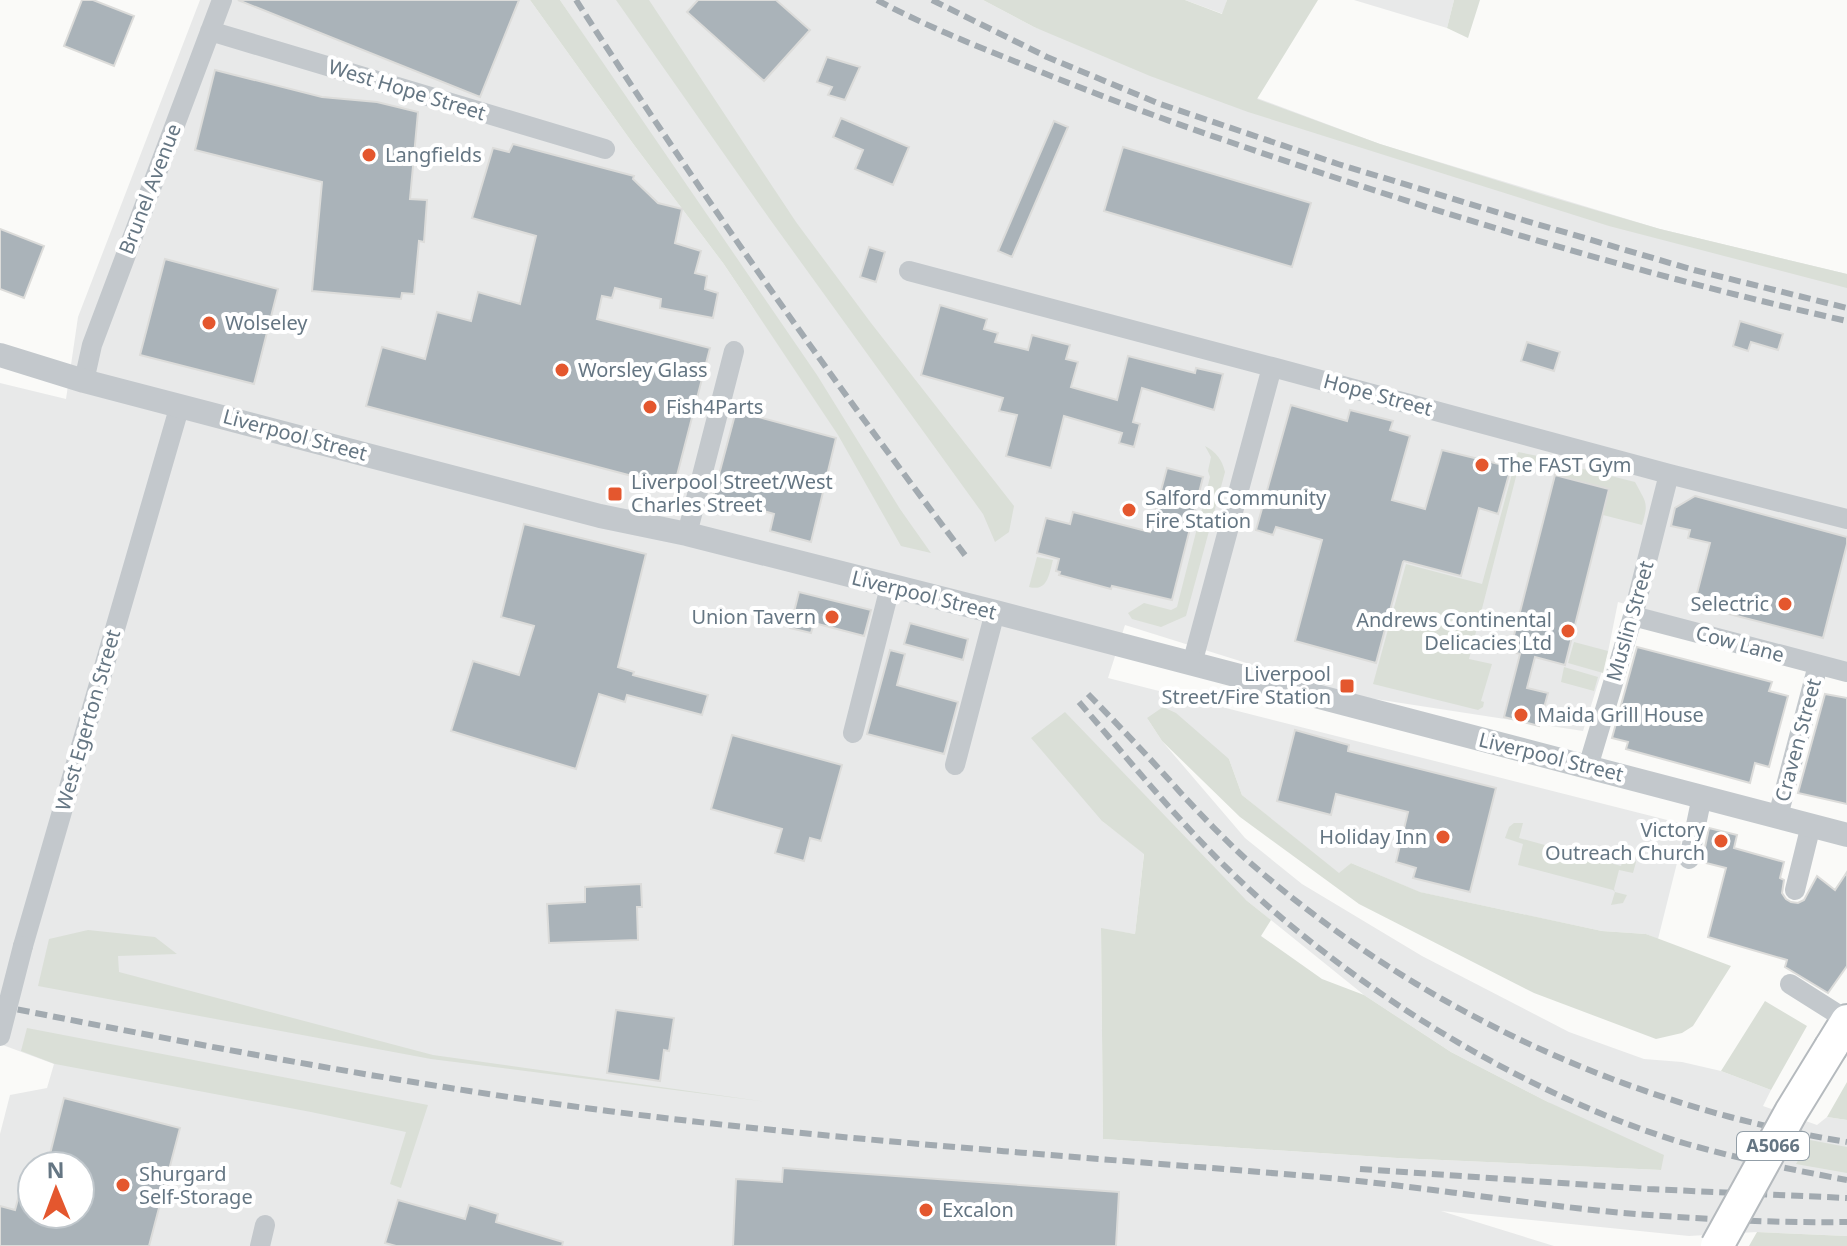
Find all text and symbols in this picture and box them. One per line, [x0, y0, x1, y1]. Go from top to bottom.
street label: West Hope Street [325, 53, 489, 126]
street label: Brunel Avenue [112, 120, 187, 258]
place label: Langfields [385, 141, 482, 168]
marker: Langfields [360, 146, 378, 164]
place label: Wolseley [225, 309, 308, 336]
marker: Wolseley [200, 314, 218, 332]
place label: Worsley Glass [578, 356, 708, 383]
marker: Worsley Glass [553, 361, 571, 379]
street label: Hope Street [1321, 367, 1435, 422]
place label: Fish4Parts [666, 393, 763, 420]
marker: Fish4Parts [641, 398, 659, 416]
street label: Liverpool Street [220, 402, 370, 467]
place label: The FAST Gym [1498, 451, 1631, 478]
marker: The FAST Gym [1473, 456, 1491, 474]
place label: Liverpool Street/West Charles Street [631, 468, 833, 518]
place label: Salford Community Fire Station [1145, 484, 1327, 534]
marker: Liverpool Street/West Charles Street [606, 485, 624, 503]
marker: Salford Community Fire Station [1120, 501, 1138, 519]
street label: Muslin Street [1599, 558, 1660, 684]
street label: Liverpool Street [849, 564, 999, 626]
place label: Selectric [1690, 590, 1769, 617]
marker: Selectric [1776, 595, 1794, 613]
place label: Union Tavern [691, 603, 816, 630]
place label: Andrews Continental Delicacies Ltd [1356, 606, 1552, 656]
marker: Union Tavern [823, 608, 841, 626]
street label: Cow Lane [1693, 619, 1787, 668]
marker: Andrews Continental Delicacies Ltd [1559, 622, 1577, 640]
street label: West Egerton Street [49, 626, 126, 814]
place label: Liverpool Street/Fire Station [1162, 660, 1331, 710]
street label: Craven Street [1768, 675, 1827, 804]
marker: Liverpool Street/Fire Station [1338, 677, 1356, 695]
place label: Maida Grill House [1537, 701, 1704, 728]
marker: Maida Grill House [1512, 706, 1530, 724]
street label: Liverpool Street [1476, 726, 1626, 788]
place label: Victory Outreach Church [1545, 816, 1706, 866]
place label: Holiday Inn [1319, 823, 1427, 850]
marker: Holiday Inn [1434, 828, 1452, 846]
marker: Victory Outreach Church [1712, 832, 1730, 850]
road number: A5066 [1737, 1132, 1809, 1160]
north arrow [16, 1150, 96, 1230]
text: N [46, 1154, 65, 1184]
place label: Shurgard Self-Storage [139, 1160, 253, 1210]
marker: Shurgard Self-Storage [114, 1176, 132, 1194]
place label: Excalon [942, 1196, 1014, 1223]
marker: Excalon [917, 1201, 935, 1219]

